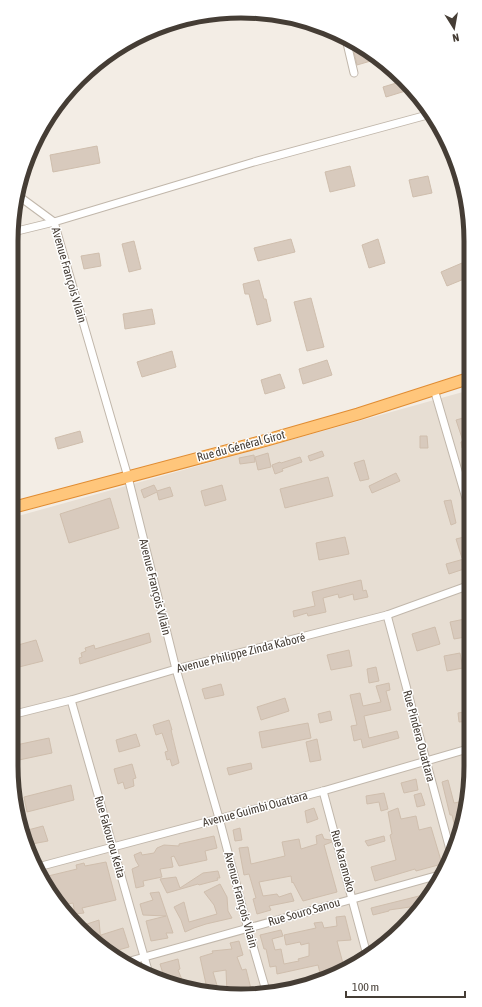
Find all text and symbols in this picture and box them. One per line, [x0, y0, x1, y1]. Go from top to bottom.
north arrow [434, 8, 474, 48]
text: N [452, 31, 460, 44]
street label: Avenue François Vilain [49, 226, 89, 324]
street label: Rue du Général Girot [195, 427, 287, 464]
street label: Avenue François Vilain [136, 537, 174, 637]
street label: Avenue Philippe Zinda Kaboré [175, 630, 307, 676]
street label: Rue Pindera Ouattara [400, 689, 438, 783]
street label: Avenue Guimbi Ouattara [201, 788, 309, 830]
street label: Rue Fakourou Keita [92, 794, 128, 880]
street label: Rue Karamoko [328, 828, 358, 894]
street label: Avenue François Vilain [221, 850, 261, 950]
street label: Rue Souro Sanou [266, 895, 342, 929]
scale bar [346, 973, 465, 999]
text: 100 m [352, 980, 379, 994]

